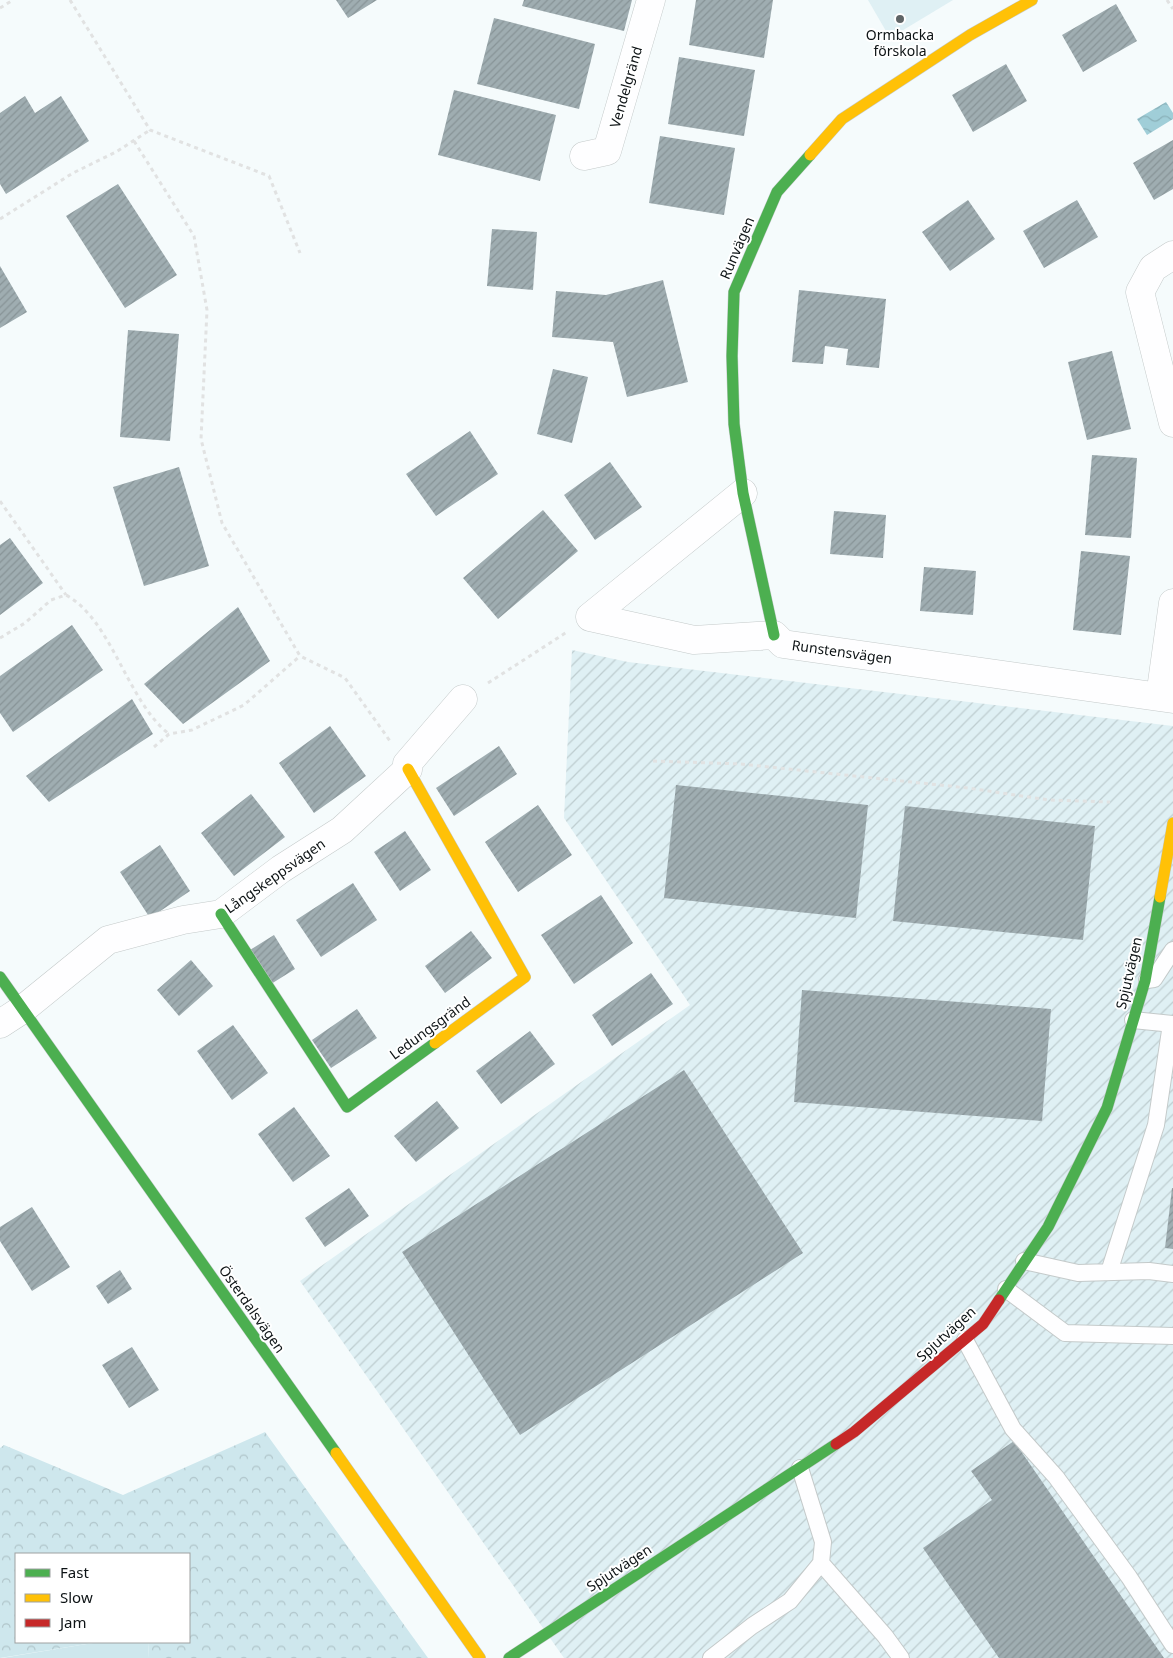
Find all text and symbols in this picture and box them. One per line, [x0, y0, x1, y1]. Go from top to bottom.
marker: Ormbacka förskola [894, 13, 906, 25]
place label: Ormbacka förskola [866, 25, 934, 60]
street label: Vendelgränd [605, 44, 646, 130]
street label: Runvägen [715, 214, 758, 282]
street label: Runstensvägen [791, 635, 893, 668]
street label: Långskeppsvägen [221, 834, 329, 917]
street label: Spjutvägen [1111, 935, 1146, 1011]
street label: Ledungsgränd [385, 992, 474, 1063]
street label: Österdalsvägen [215, 1261, 290, 1356]
street label: Spjutvägen [912, 1302, 979, 1365]
street label: Spjutvägen [583, 1540, 655, 1596]
legend [15, 1553, 190, 1643]
text: Fast [60, 1562, 89, 1582]
text: Slow [60, 1587, 93, 1607]
text: Jam [58, 1612, 87, 1632]

